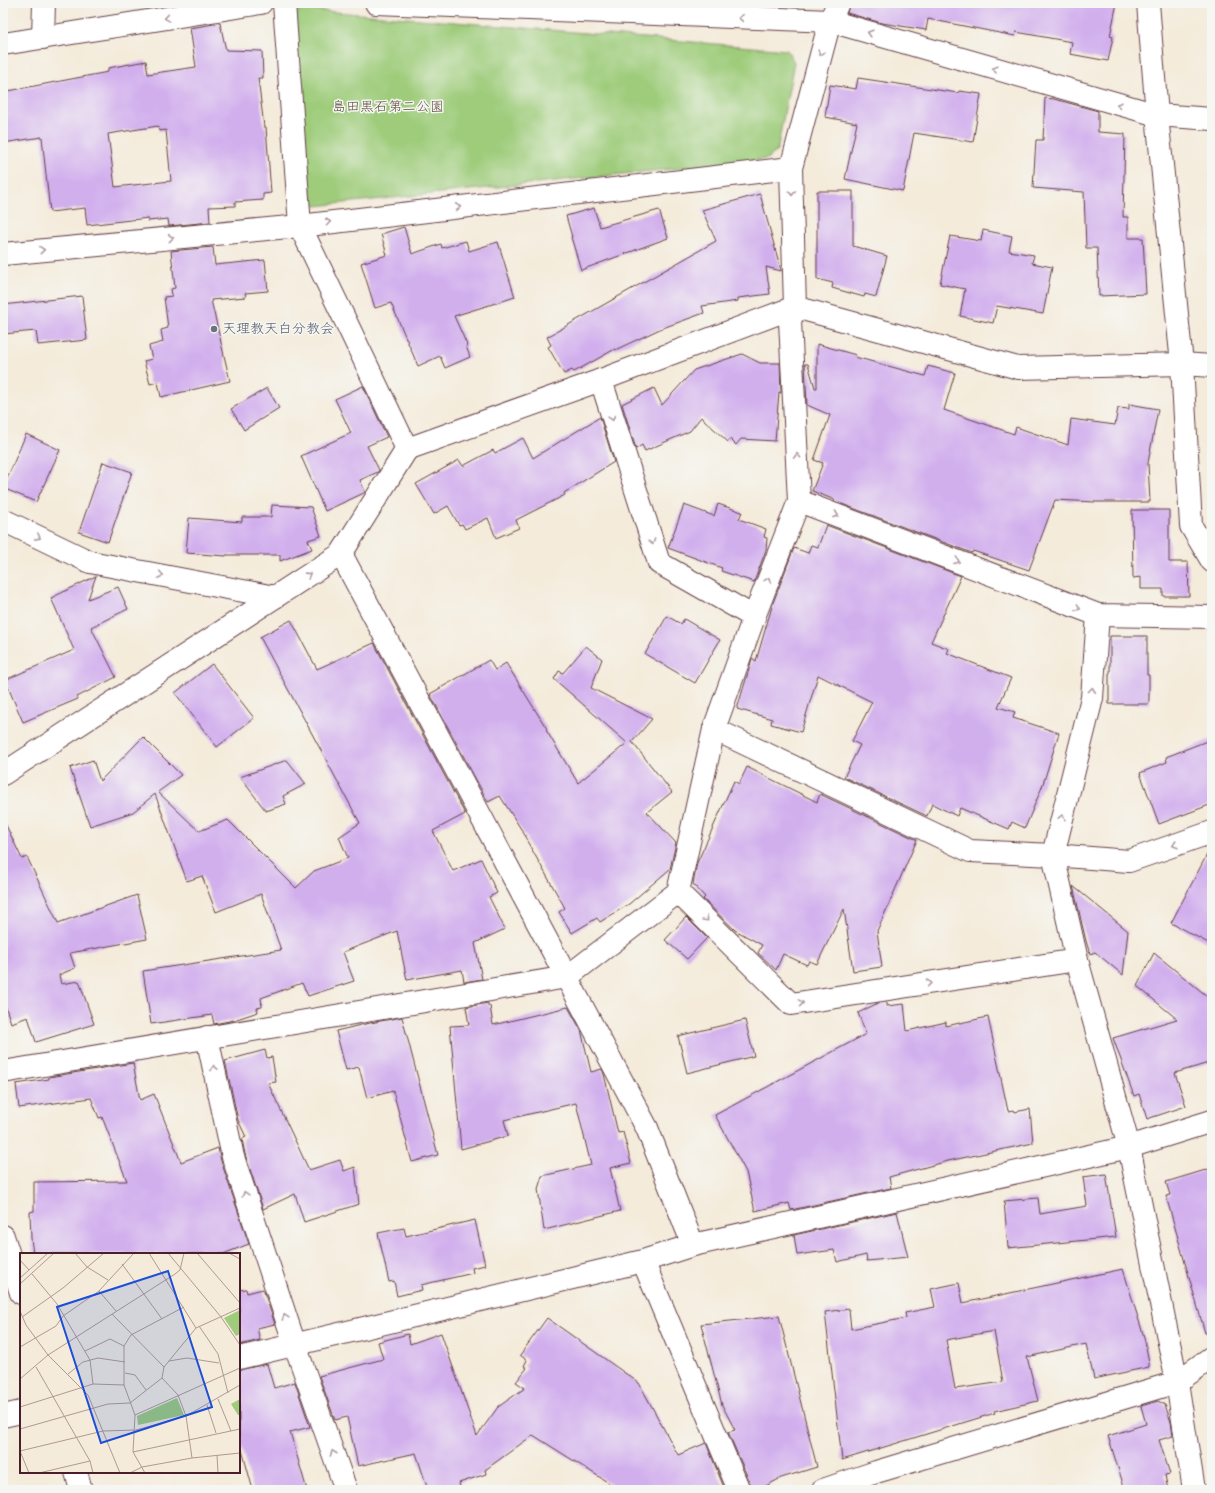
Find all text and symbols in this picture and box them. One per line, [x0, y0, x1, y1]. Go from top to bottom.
one-way arrow [164, 13, 170, 22]
one-way arrow [738, 13, 744, 22]
one-way arrow [866, 29, 873, 38]
one-way arrow [817, 49, 826, 56]
one-way arrow [991, 65, 998, 74]
park label: 島田黒石第二公園 [332, 97, 444, 118]
one-way arrow [1116, 101, 1123, 110]
one-way arrow [787, 190, 796, 196]
one-way arrow [455, 203, 461, 212]
one-way arrow [325, 218, 332, 227]
one-way arrow [168, 233, 174, 242]
one-way arrow [39, 246, 45, 255]
place label: 天理教天白分教会 [222, 319, 334, 340]
marker: 天理教天白分教会 [209, 324, 219, 334]
one-way arrow [608, 414, 616, 421]
one-way arrow [793, 453, 801, 459]
one-way arrow [832, 510, 839, 518]
one-way arrow [34, 532, 41, 540]
one-way arrow [647, 538, 656, 545]
one-way arrow [953, 557, 960, 565]
one-way arrow [158, 571, 164, 579]
one-way arrow [304, 573, 311, 580]
one-way arrow [763, 577, 771, 585]
one-way arrow [1075, 603, 1082, 611]
one-way arrow [1088, 687, 1097, 693]
one-way arrow [1058, 814, 1066, 820]
one-way arrow [1172, 840, 1179, 849]
one-way arrow [701, 914, 709, 922]
one-way arrow [926, 979, 932, 987]
one-way arrow [798, 999, 804, 1007]
one-way arrow [210, 1065, 218, 1071]
one-way arrow [241, 1190, 250, 1197]
inset map [20, 1253, 240, 1473]
one-way arrow [282, 1314, 290, 1321]
one-way arrow [329, 1450, 337, 1457]

